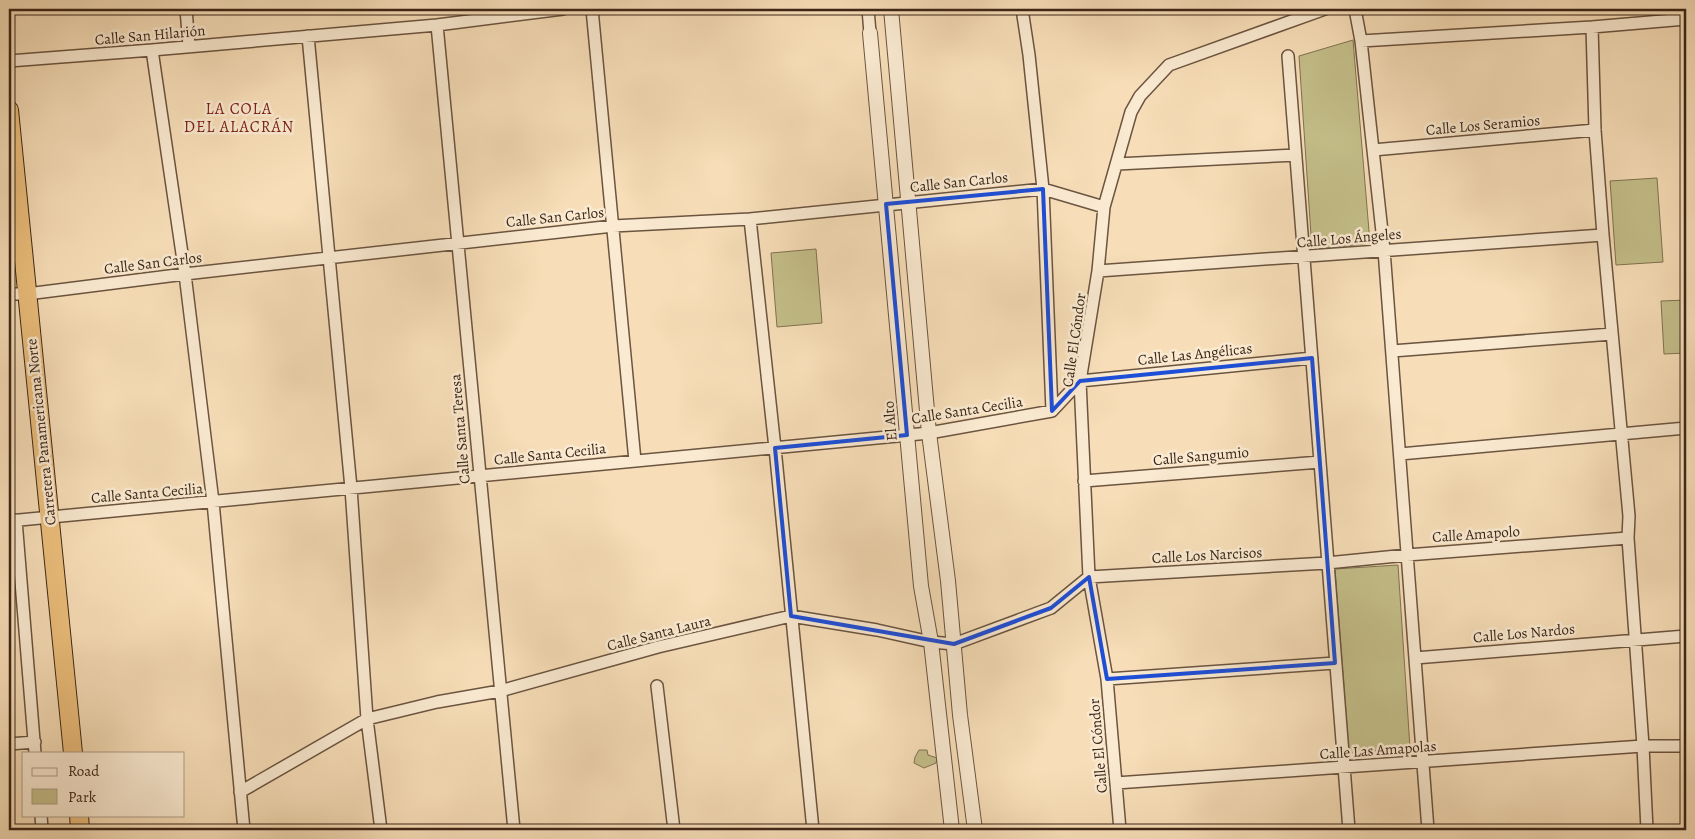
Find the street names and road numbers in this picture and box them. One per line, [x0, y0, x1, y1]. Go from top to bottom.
street label: Calle San Hilarión [94, 20, 206, 50]
street label: Calle Los Seramios [1425, 110, 1541, 140]
street label: Calle San Carlos [909, 167, 1009, 197]
street label: Calle San Carlos [505, 202, 605, 232]
street label: Calle Los Ángeles [1296, 223, 1402, 253]
street label: Calle San Carlos [103, 247, 203, 279]
street label: Calle El Cóndor [1057, 291, 1091, 388]
street label: Carretera Panamericana Norte [21, 337, 61, 526]
street label: Calle Las Angélicas [1137, 338, 1253, 370]
street label: Calle Santa Teresa [445, 373, 475, 485]
street label: Calle Santa Cecilia [910, 391, 1024, 429]
street label: El Alto [878, 400, 902, 442]
street label: Calle Santa Cecilia [493, 438, 607, 470]
street label: Calle Sangumio [1152, 442, 1250, 470]
street label: Calle Santa Cecilia [90, 478, 204, 508]
street label: Calle Amapolo [1431, 521, 1521, 547]
street label: Calle Los Narcisos [1151, 542, 1263, 568]
street label: Calle Santa Laura [605, 610, 713, 656]
street label: Calle Los Nardos [1472, 619, 1576, 647]
street label: Calle El Cóndor [1084, 698, 1112, 794]
street label: Calle Las Amapolas [1319, 736, 1437, 764]

